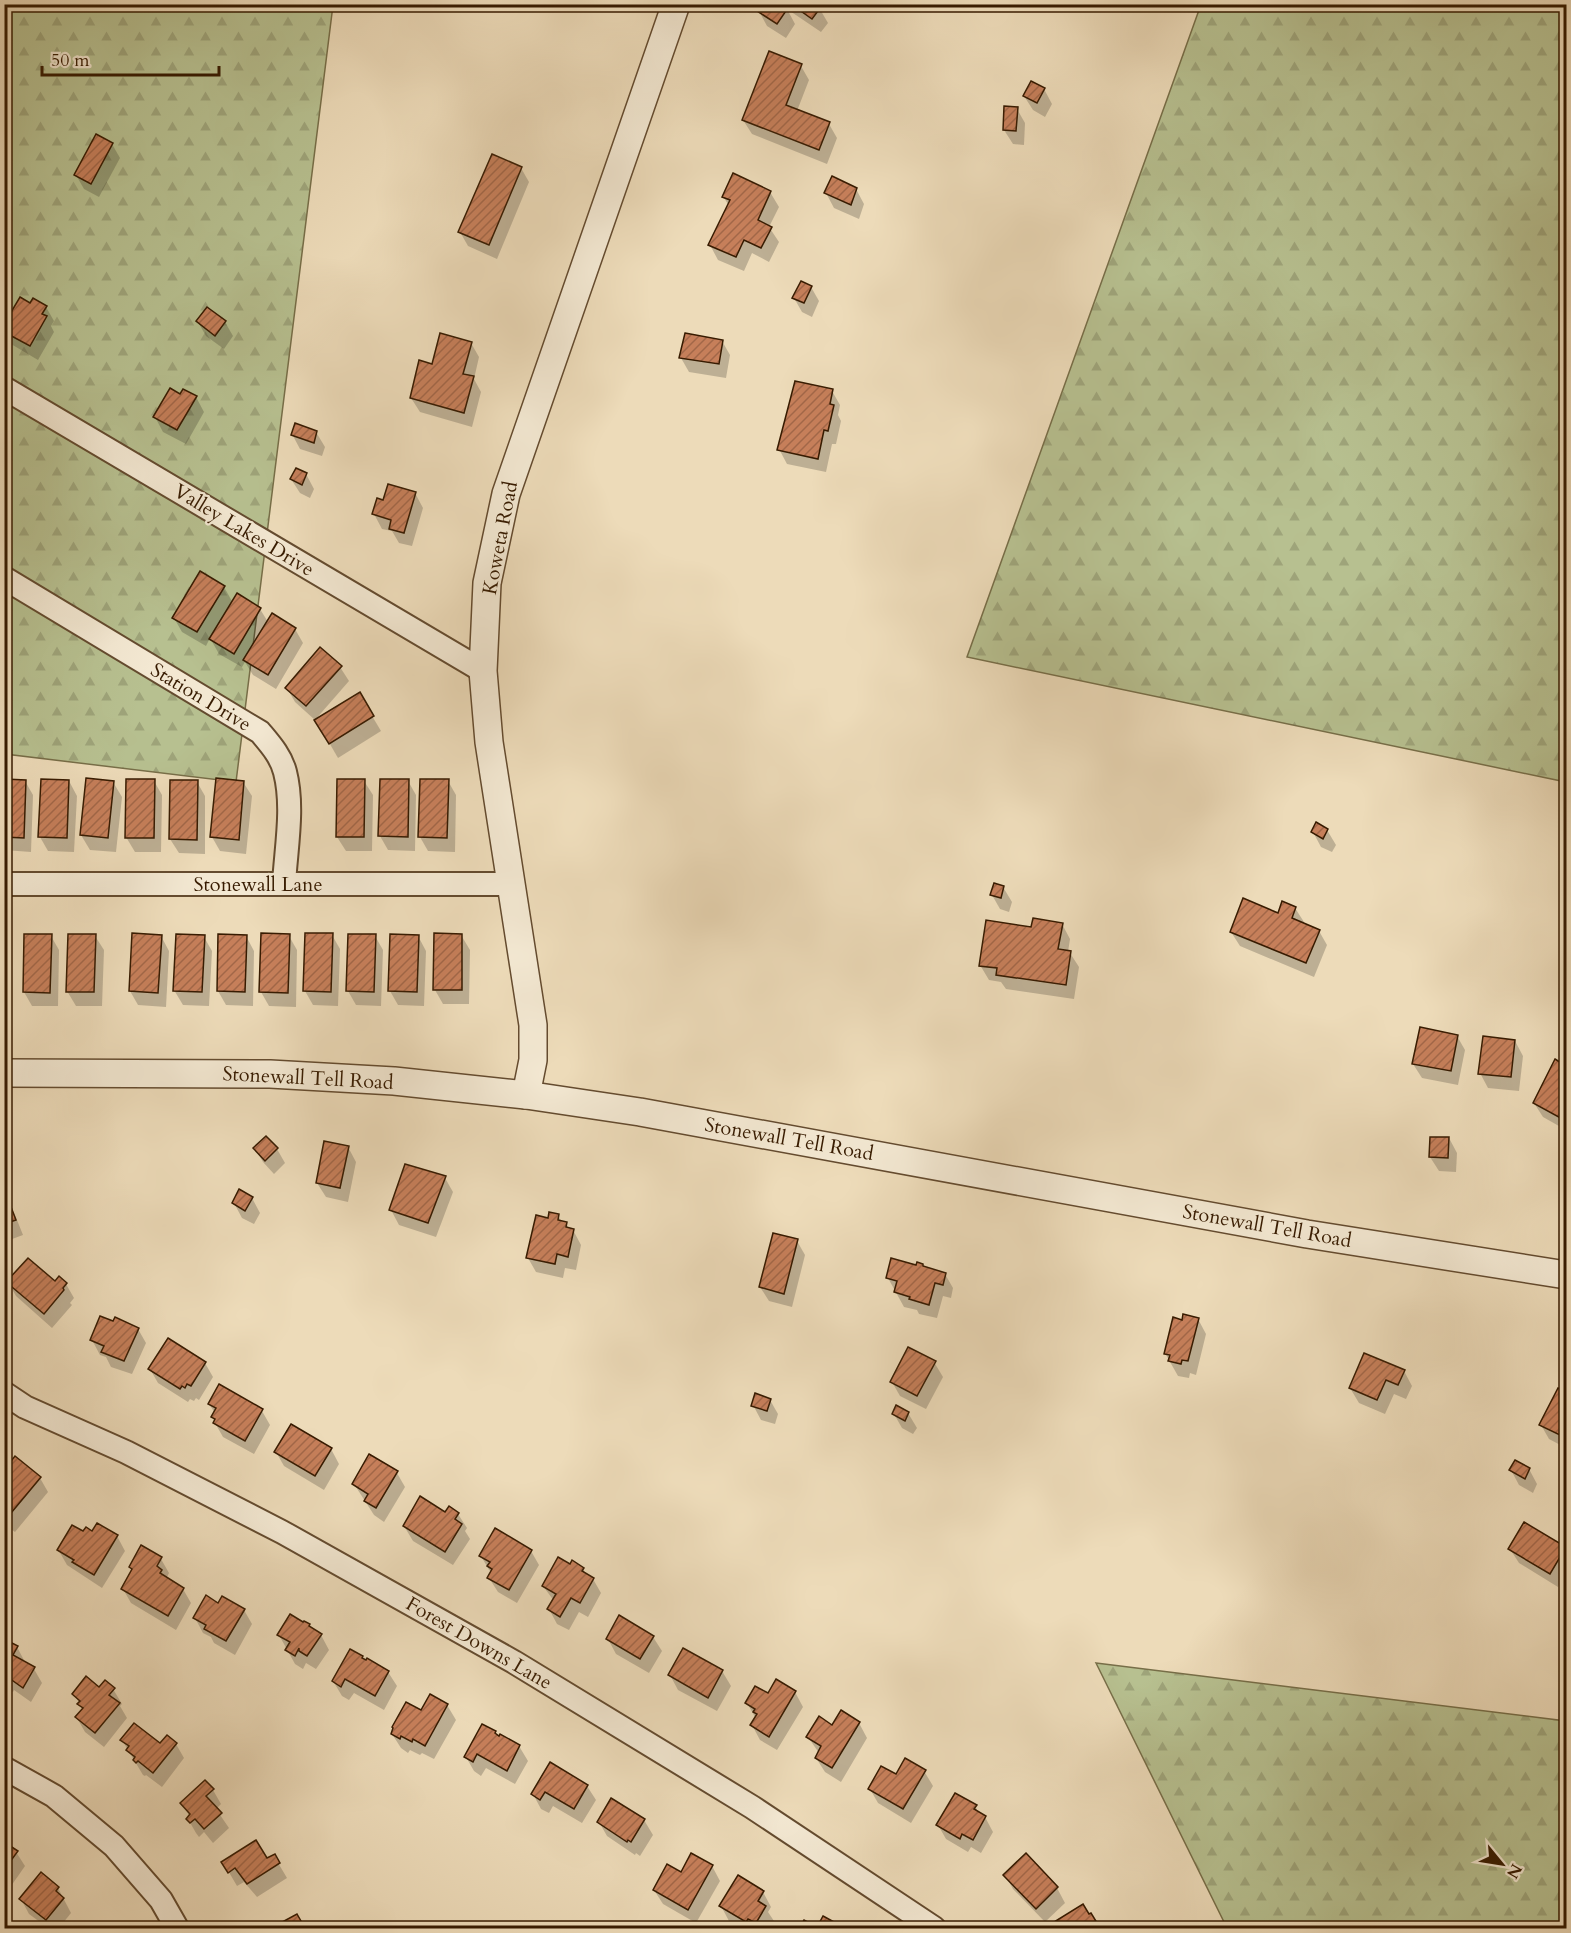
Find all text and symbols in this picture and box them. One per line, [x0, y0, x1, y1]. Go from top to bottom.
scale bar [42, 39, 219, 77]
text: 50 m [51, 48, 90, 73]
street label: Valley Lakes Drive [169, 477, 319, 583]
street label: Koweta Road [476, 479, 524, 597]
street label: Station Drive [146, 656, 256, 738]
street label: Stonewall Lane [193, 871, 323, 898]
street label: Stonewall Tell Road [222, 1060, 394, 1096]
street label: Stonewall Tell Road [702, 1111, 876, 1167]
street label: Stonewall Tell Road [1180, 1198, 1354, 1254]
street label: Forest Downs Lane [401, 1590, 557, 1696]
north arrow [1472, 1834, 1532, 1894]
text: N [1501, 1859, 1527, 1883]

